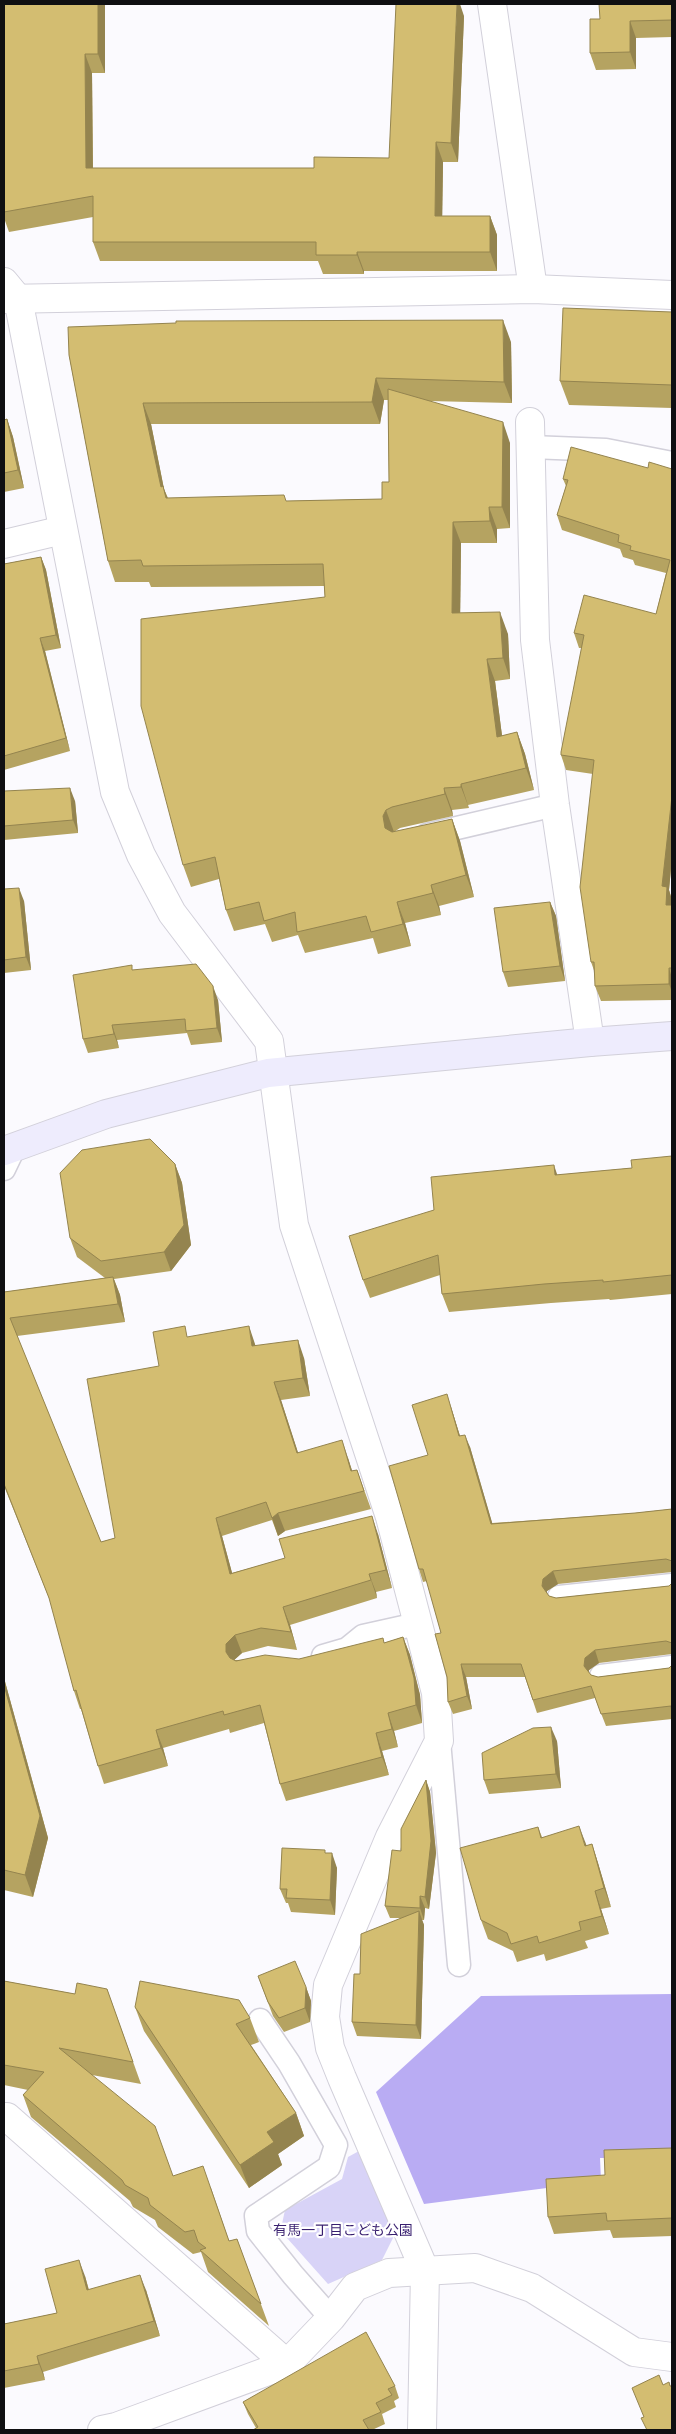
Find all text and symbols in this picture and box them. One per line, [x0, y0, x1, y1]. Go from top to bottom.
park label: 有馬一丁目こども公園 [273, 2221, 413, 2238]

